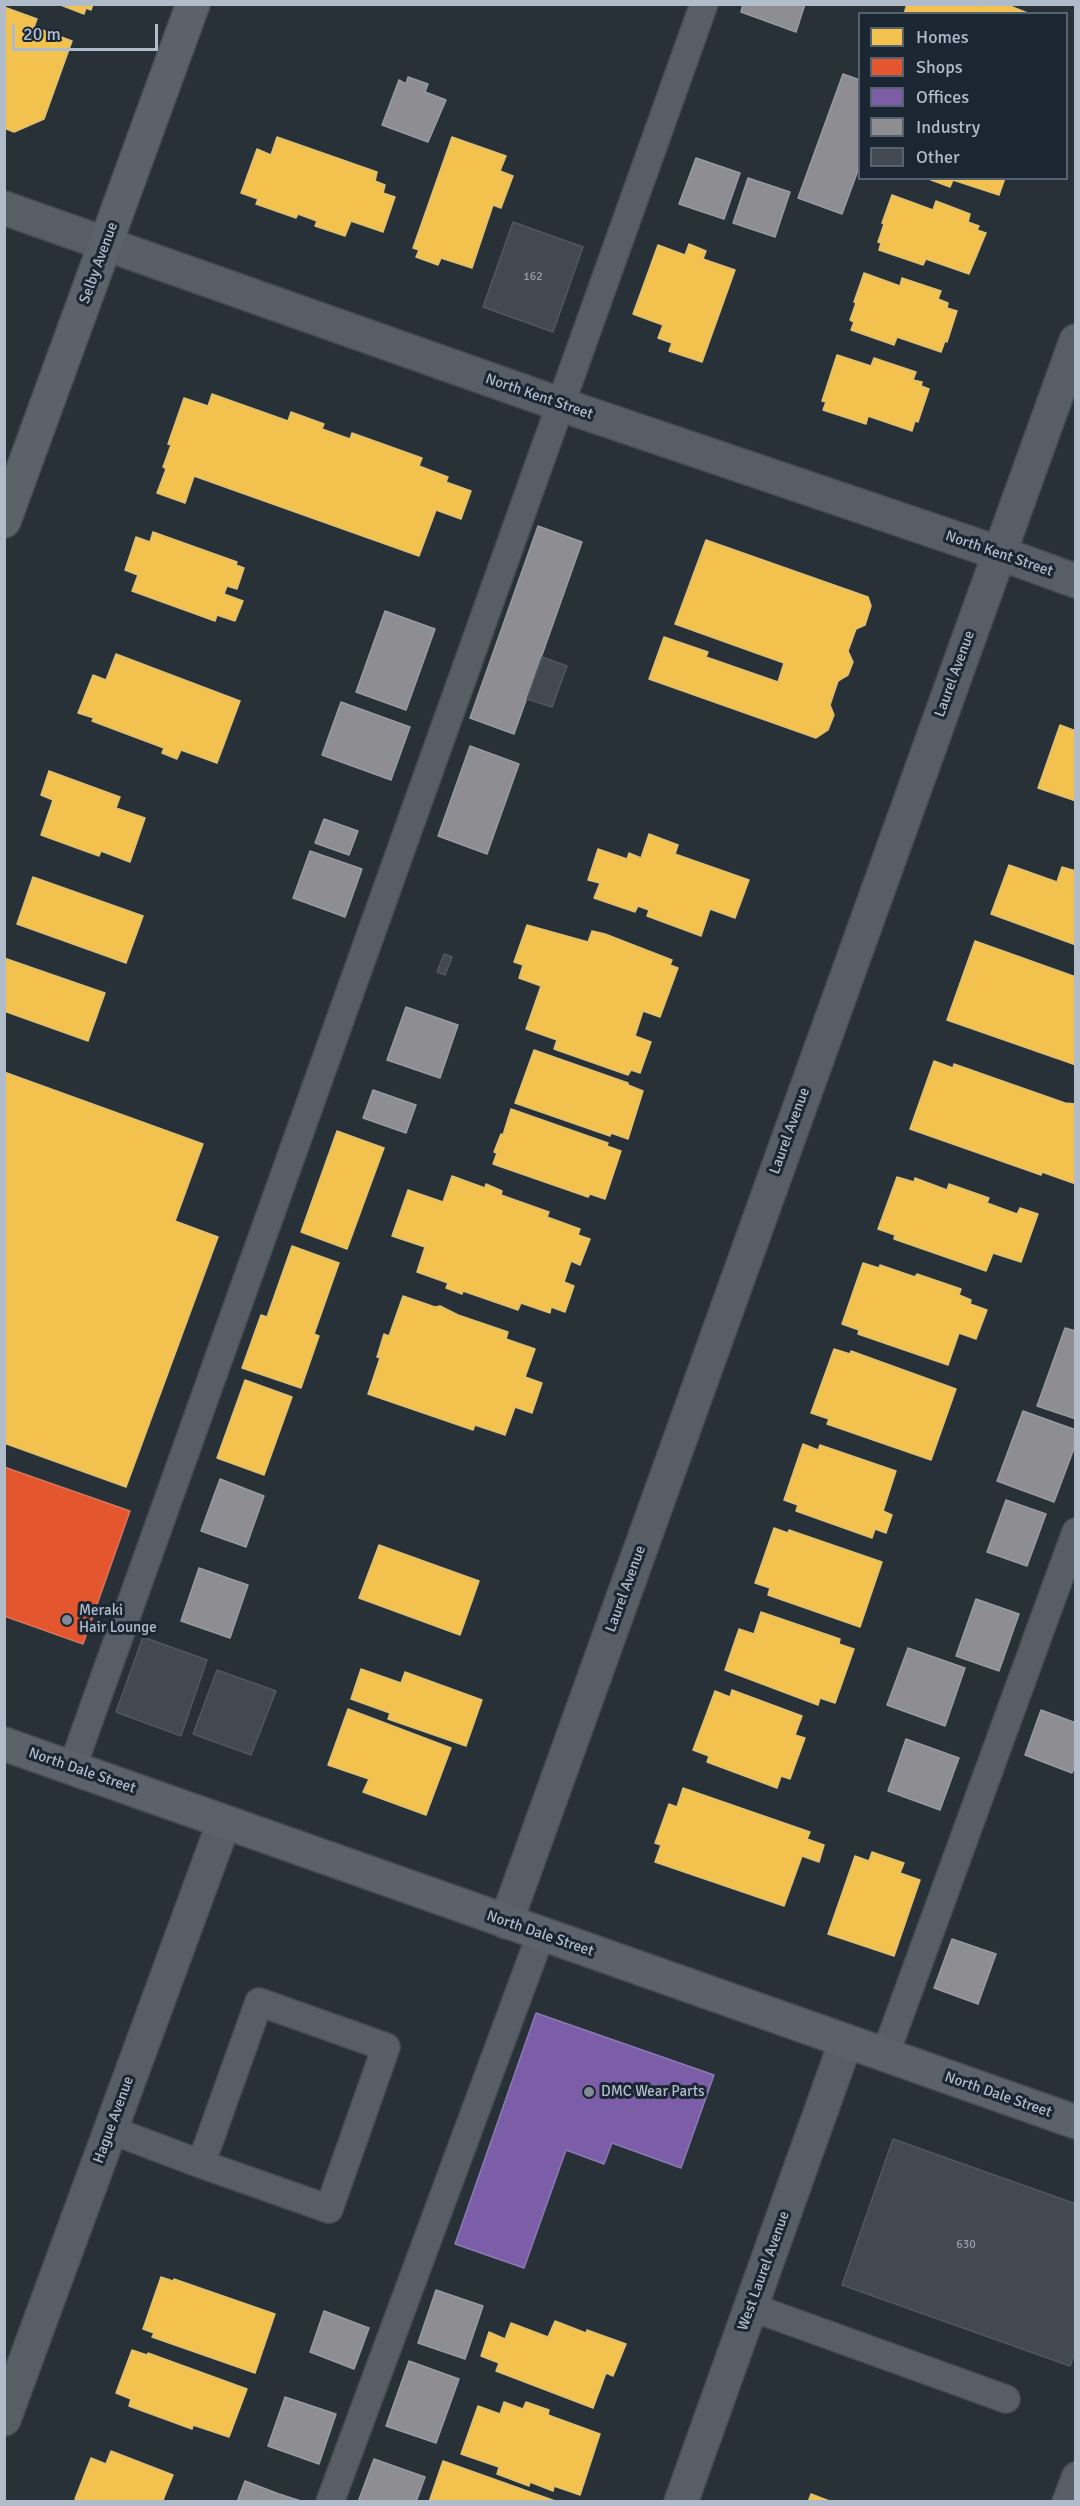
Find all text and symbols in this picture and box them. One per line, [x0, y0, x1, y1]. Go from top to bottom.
scale bar [15, 12, 160, 50]
legend [858, 12, 1068, 180]
text: 20 m [23, 23, 61, 45]
text: Homes [916, 26, 969, 48]
text: Shops [916, 56, 963, 78]
text: Offices [916, 86, 969, 108]
text: Industry [916, 116, 980, 138]
text: Other [916, 146, 960, 168]
street label: Selby Avenue [76, 220, 122, 306]
house number: 162 [523, 270, 543, 284]
street label: North Kent Street [483, 370, 595, 424]
street label: North Kent Street [943, 527, 1055, 581]
street label: Laurel Avenue [931, 628, 979, 720]
street label: Laurel Avenue [766, 1085, 814, 1177]
street label: Laurel Avenue [602, 1543, 650, 1635]
place label: Meraki Hair Lounge [79, 1602, 157, 1637]
marker: Meraki Hair Lounge [60, 1613, 74, 1627]
street label: North Dale Street [26, 1744, 138, 1798]
street label: North Dale Street [484, 1907, 596, 1961]
street label: North Dale Street [942, 2068, 1054, 2122]
street label: Hague Avenue [90, 2074, 138, 2166]
place label: DMC Wear Parts [601, 2083, 705, 2101]
marker: DMC Wear Parts [582, 2085, 596, 2099]
street label: West Laurel Avenue [734, 2209, 794, 2333]
house number: 630 [956, 2238, 976, 2252]

